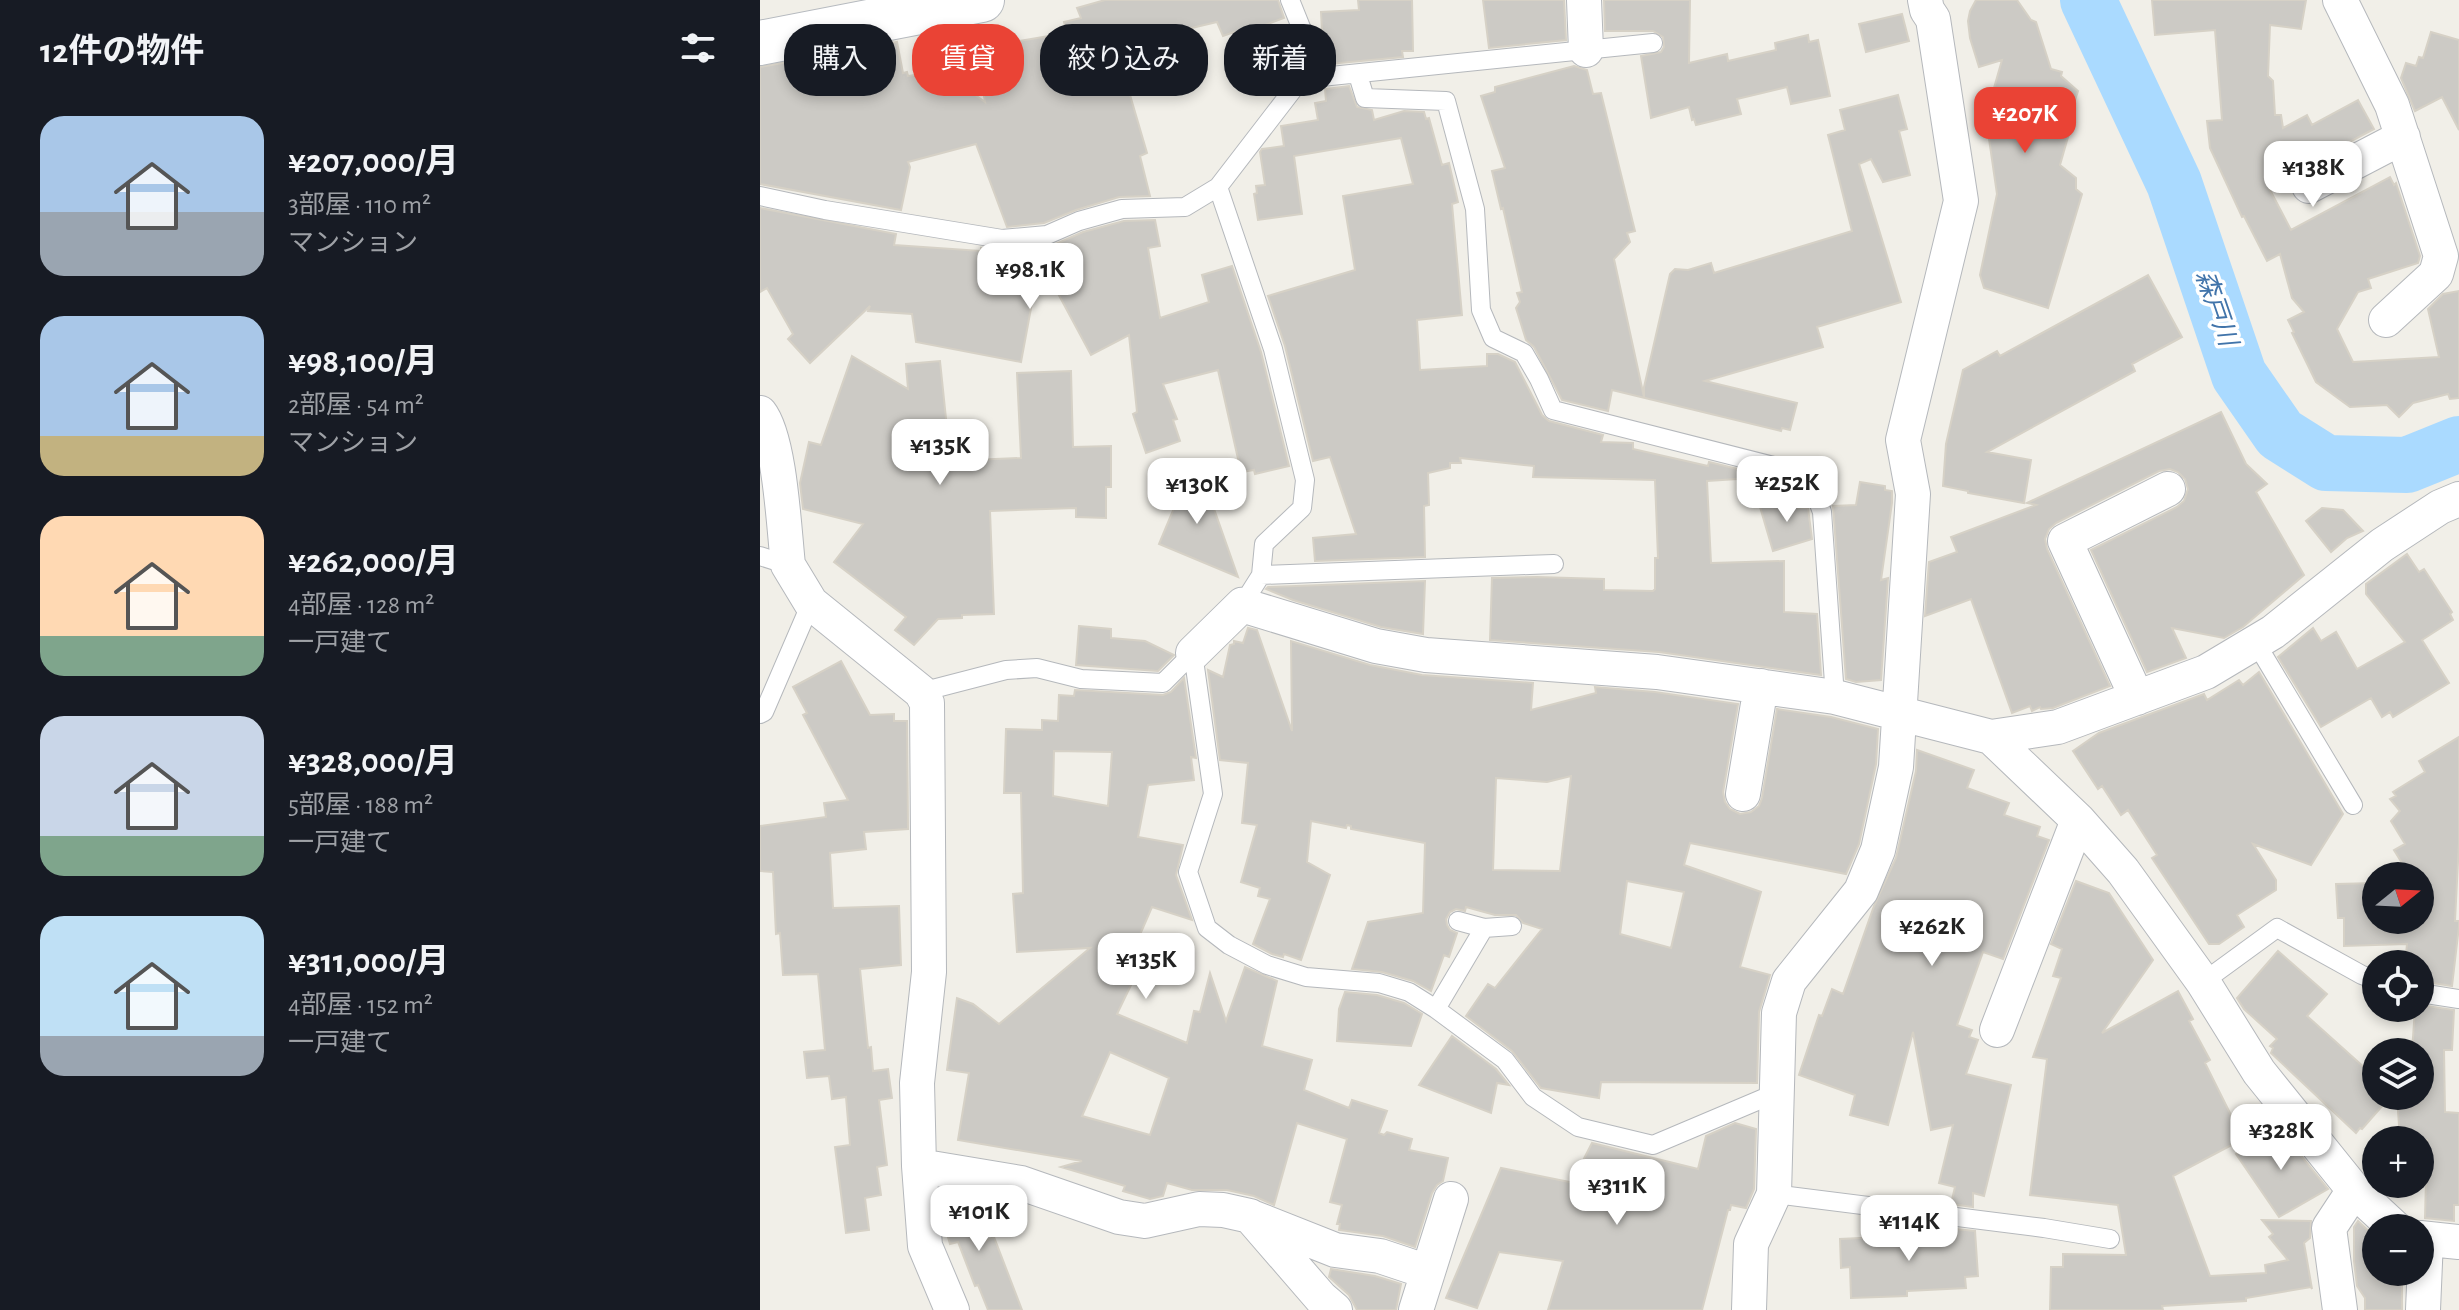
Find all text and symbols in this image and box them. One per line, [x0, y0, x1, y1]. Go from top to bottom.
chip: 購入 [784, 24, 896, 96]
chip: 賃貸 [912, 24, 1024, 96]
chip: 絞り込み [1040, 24, 1208, 96]
chip: 新着 [1224, 24, 1336, 96]
icon: filters [676, 26, 720, 70]
text: 12件の物件 [40, 35, 204, 69]
pin: ¥207K [1969, 87, 2081, 155]
text: ¥207K [1992, 100, 2058, 126]
pin: ¥138K [2257, 141, 2369, 209]
text: ¥207,000/月 [288, 145, 459, 179]
icon: home [104, 148, 200, 244]
text: ¥138K [2282, 154, 2344, 180]
text: 3部屋 · 110 m² [288, 192, 431, 218]
text: マンション [288, 230, 418, 256]
pin: ¥98.1K [965, 243, 1095, 311]
text: ¥98.1K [995, 256, 1065, 282]
water label: 森戸川 [2191, 267, 2243, 352]
text: ¥98,100/月 [288, 345, 438, 379]
icon: home [104, 348, 200, 444]
text: 2部屋 · 54 m² [288, 392, 424, 418]
pin: ¥135K [884, 419, 996, 487]
text: マンション [288, 430, 418, 456]
text: ¥135K [910, 432, 970, 458]
pin: ¥252K [1731, 456, 1843, 524]
pin: ¥130K [1141, 458, 1253, 526]
text: ¥252K [1755, 469, 1819, 495]
text: ¥130K [1166, 471, 1228, 497]
text: ¥262,000/月 [288, 545, 459, 579]
icon: home [104, 548, 200, 644]
text: 4部屋 · 128 m² [288, 592, 434, 618]
text: 一戸建て [288, 630, 392, 656]
text: ¥328,000/月 [288, 745, 458, 779]
icon: home [104, 748, 200, 844]
text: 5部屋 · 188 m² [288, 792, 433, 818]
text: 一戸建て [288, 830, 392, 856]
north arrow [2362, 862, 2434, 934]
map controls [2362, 862, 2434, 1286]
pin: ¥262K [1876, 900, 1988, 968]
text: ¥262K [1899, 913, 1965, 939]
pin: ¥135K [1090, 933, 1202, 1001]
text: ¥311,000/月 [288, 945, 450, 979]
text: ¥135K [1116, 946, 1176, 972]
icon: home [104, 948, 200, 1044]
button: locate [2362, 950, 2434, 1022]
text: 4部屋 · 152 m² [288, 992, 433, 1018]
text: 一戸建て [288, 1030, 392, 1056]
button: layers [2362, 1038, 2434, 1110]
pin: ¥328K [2225, 1104, 2337, 1172]
text: ¥328K [2248, 1117, 2314, 1143]
button: + [2362, 1126, 2434, 1198]
pin: ¥311K [1561, 1159, 1673, 1227]
text: ¥311K [1588, 1172, 1646, 1198]
pin: ¥101K [923, 1185, 1035, 1253]
pin: ¥114K [1853, 1195, 1965, 1263]
text: ¥101K [948, 1198, 1010, 1224]
text: ¥114K [1879, 1208, 1939, 1234]
button: − [2362, 1214, 2434, 1286]

